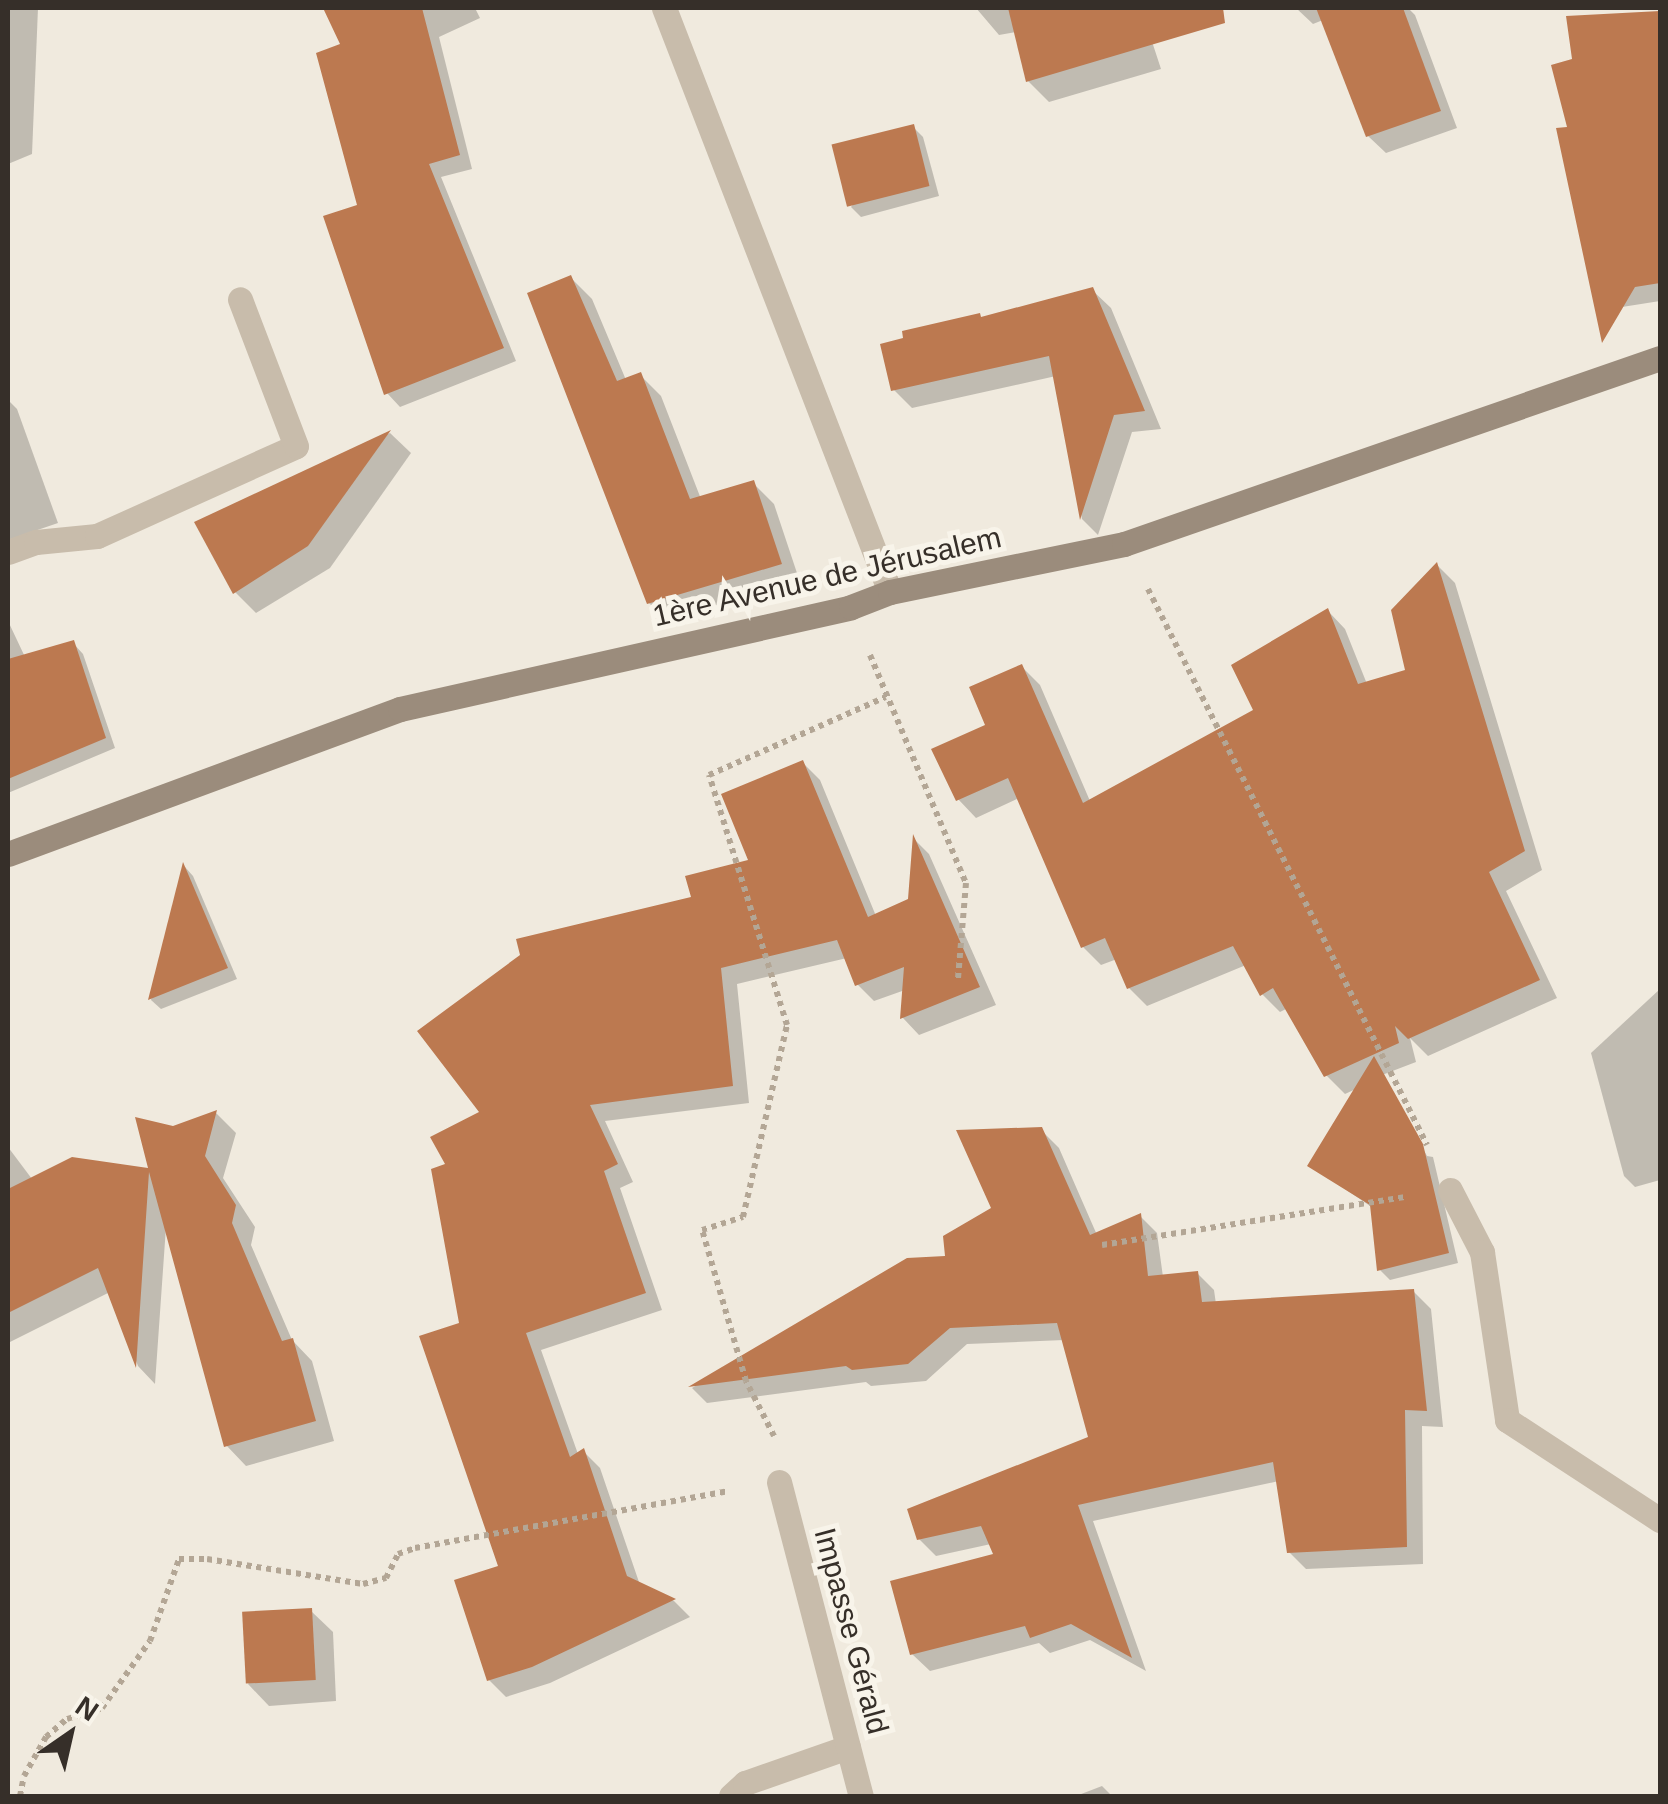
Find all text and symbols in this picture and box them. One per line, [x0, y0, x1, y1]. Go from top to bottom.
street label: 1ère Avenue de Jérusalem [649, 519, 1005, 635]
street label: Impasse Gérald [806, 1524, 896, 1738]
north arrow [20, 1684, 120, 1784]
text: N [70, 1690, 104, 1727]

